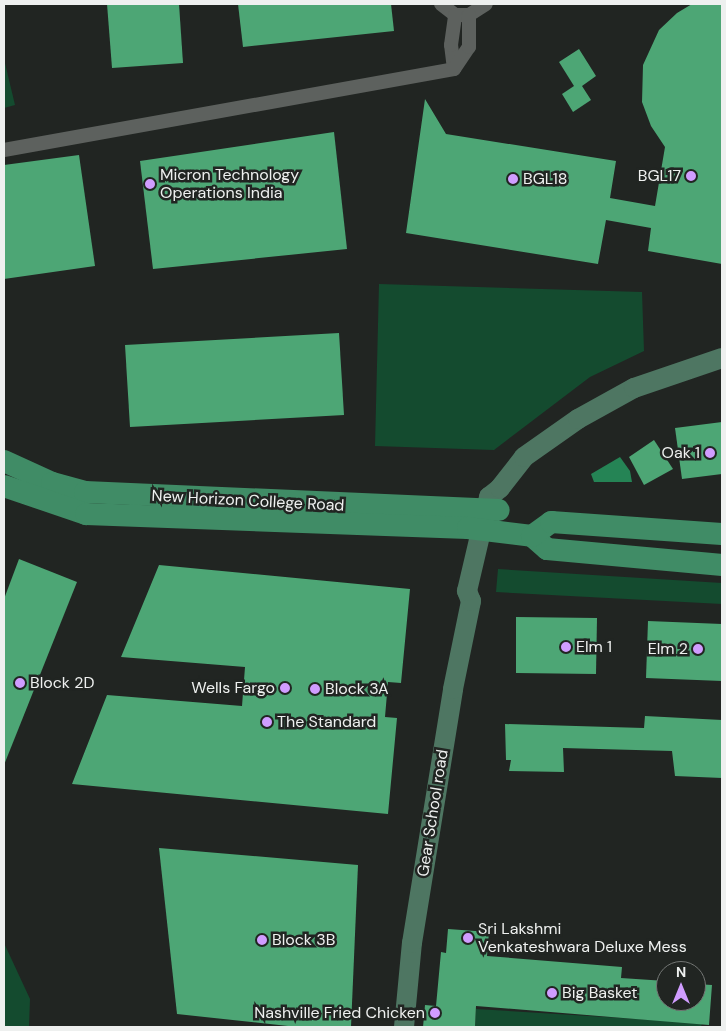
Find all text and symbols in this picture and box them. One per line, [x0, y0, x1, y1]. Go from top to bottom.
place label: Micron Technology Operations India [160, 165, 299, 203]
place label: BGL17 [638, 166, 681, 186]
place label: BGL18 [523, 169, 567, 189]
marker: BGL17 [685, 170, 697, 182]
marker: BGL18 [507, 173, 519, 185]
marker: Micron Technology Operations India [144, 178, 156, 190]
place label: Oak 1 [662, 443, 700, 463]
marker: Oak 1 [704, 447, 716, 459]
street label: New Horizon College Road [151, 486, 345, 516]
place label: Elm 1 [576, 637, 612, 657]
place label: Elm 2 [648, 639, 688, 659]
marker: Elm 1 [560, 641, 572, 653]
marker: Elm 2 [692, 643, 704, 655]
place label: Block 2D [30, 673, 94, 693]
marker: Block 2D [14, 677, 26, 689]
place label: Wells Fargo [191, 678, 275, 698]
place label: Block 3A [325, 679, 389, 699]
marker: Wells Fargo [279, 682, 291, 694]
marker: Block 3A [309, 683, 321, 695]
place label: The Standard [277, 712, 376, 732]
marker: The Standard [261, 716, 273, 728]
street label: Gear School road [413, 748, 453, 878]
place label: Sri Lakshmi Venkateshwara Deluxe Mess [478, 919, 687, 957]
place label: Block 3B [272, 930, 335, 950]
marker: Sri Lakshmi Venkateshwara Deluxe Mess [462, 932, 474, 944]
marker: Block 3B [256, 934, 268, 946]
north arrow [656, 961, 706, 1011]
text: N [676, 963, 686, 981]
place label: Big Basket [562, 983, 638, 1003]
marker: Big Basket [546, 987, 558, 999]
place label: Nashville Fried Chicken [254, 1003, 425, 1023]
marker: Nashville Fried Chicken [429, 1007, 441, 1019]

